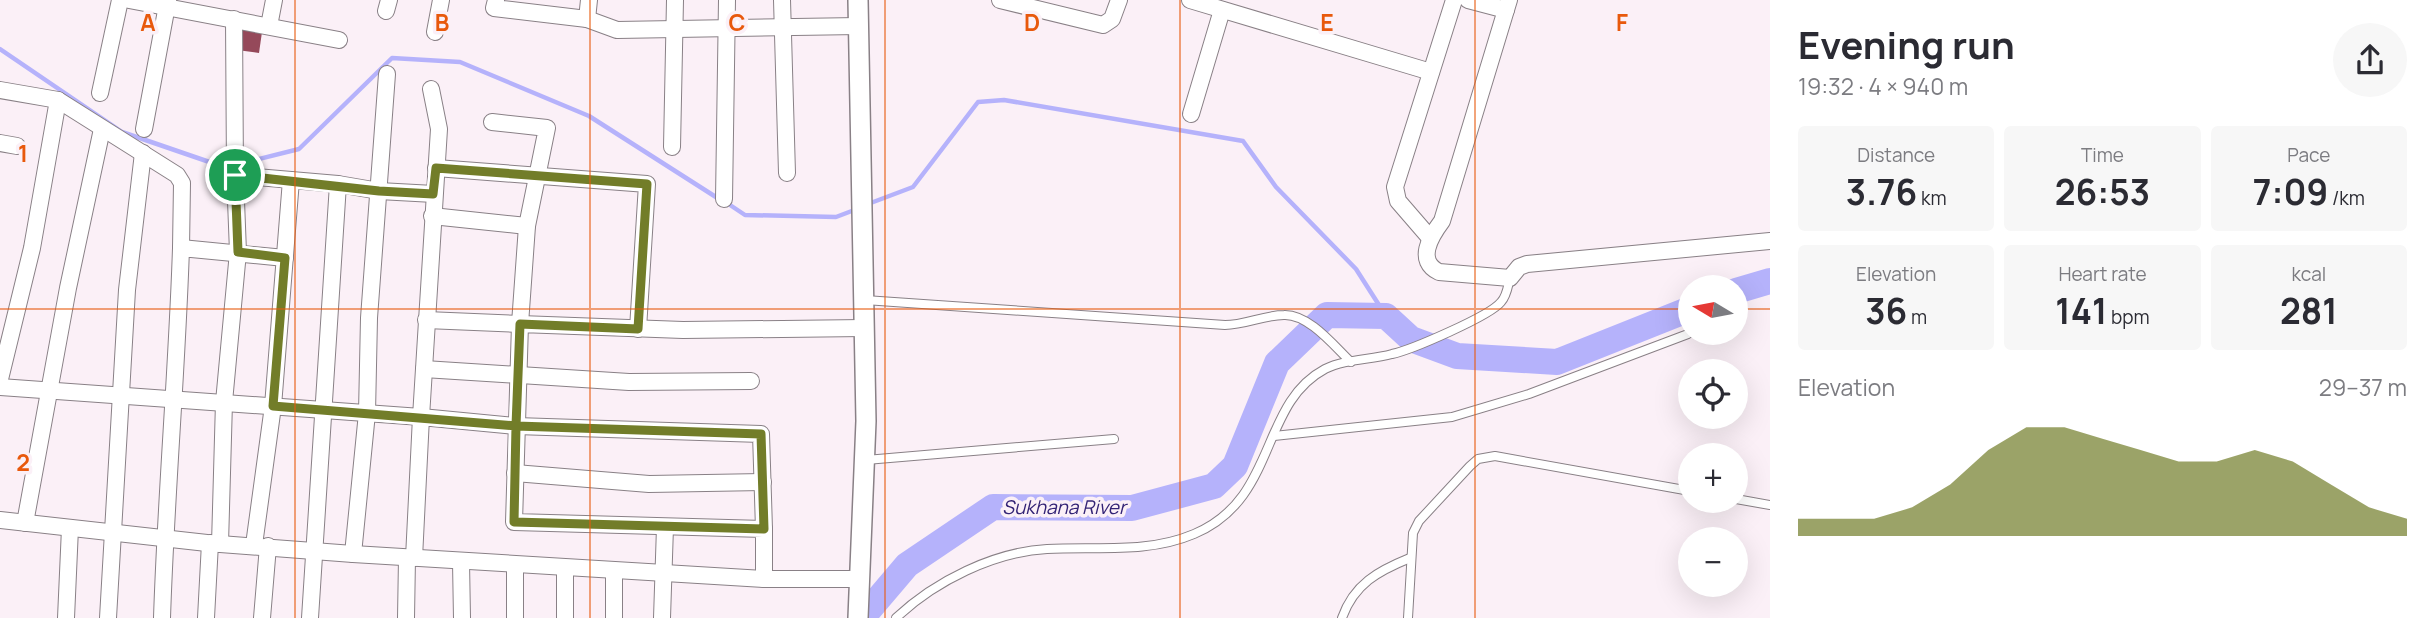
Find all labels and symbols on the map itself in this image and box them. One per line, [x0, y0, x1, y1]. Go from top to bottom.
text: A [140, 6, 156, 38]
text: B [435, 6, 449, 38]
text: C [729, 6, 746, 38]
text: D [1024, 6, 1040, 38]
text: E [1320, 6, 1334, 38]
text: F [1616, 6, 1628, 38]
text: 1 [18, 137, 28, 169]
pin [205, 145, 265, 205]
north arrow [1678, 275, 1748, 345]
text: 2 [16, 446, 30, 478]
water label: Sukhana River [1002, 494, 1128, 520]

